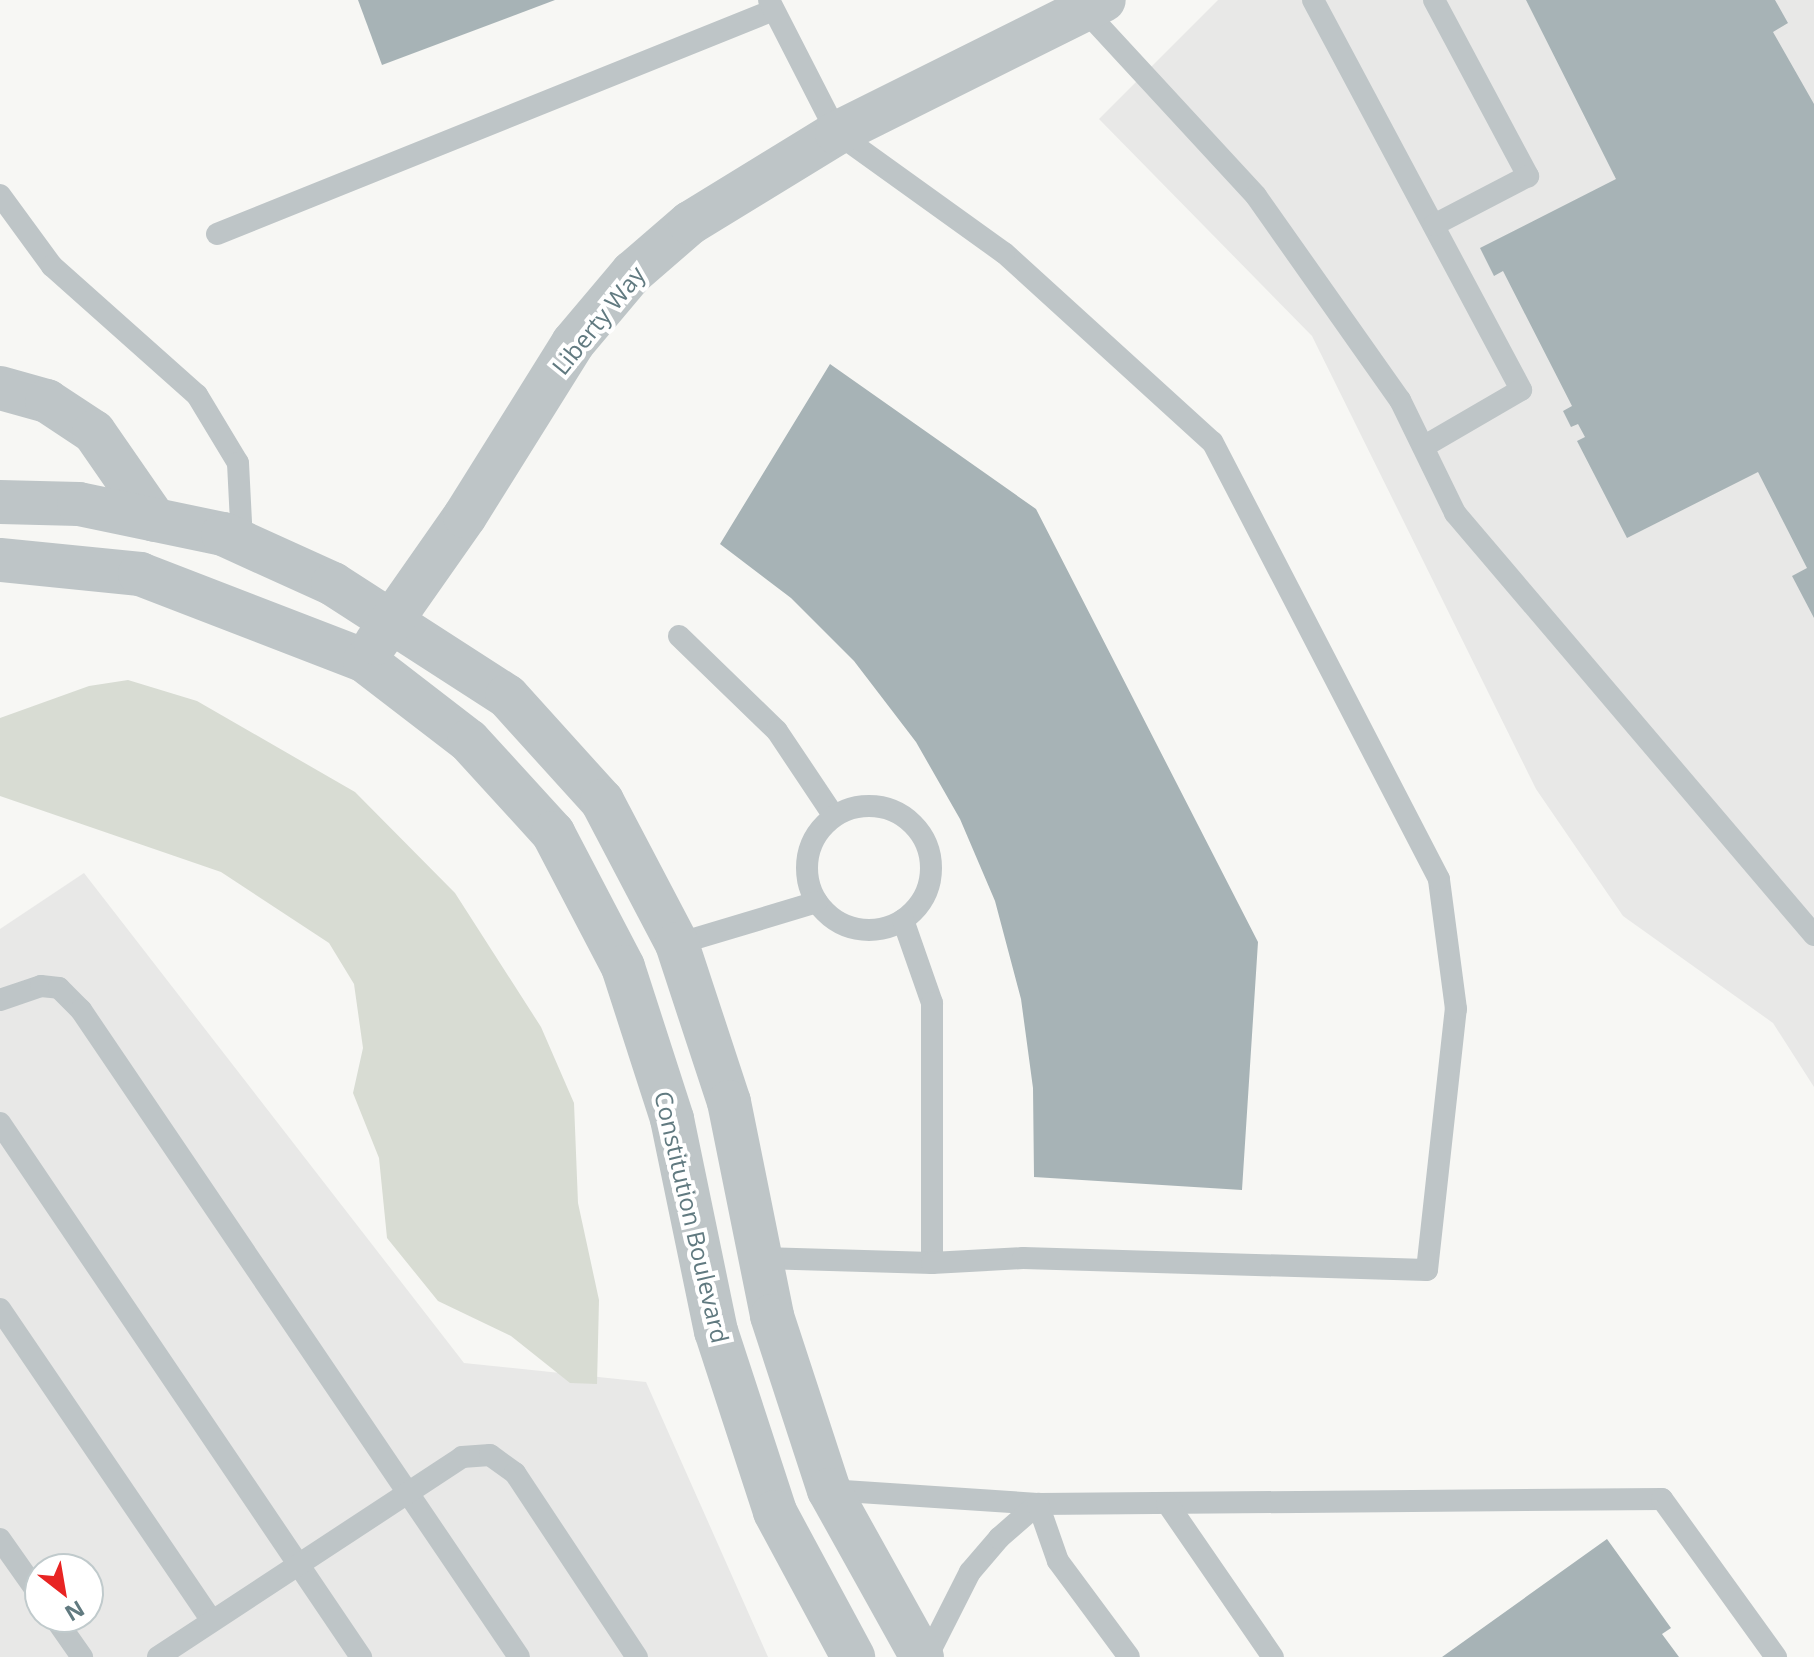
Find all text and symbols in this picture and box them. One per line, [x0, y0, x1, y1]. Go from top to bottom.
street label: Liberty Way [546, 260, 650, 380]
street label: Constitution Boulevard [649, 1088, 735, 1346]
north arrow [24, 1553, 104, 1633]
text: N [60, 1594, 91, 1629]

